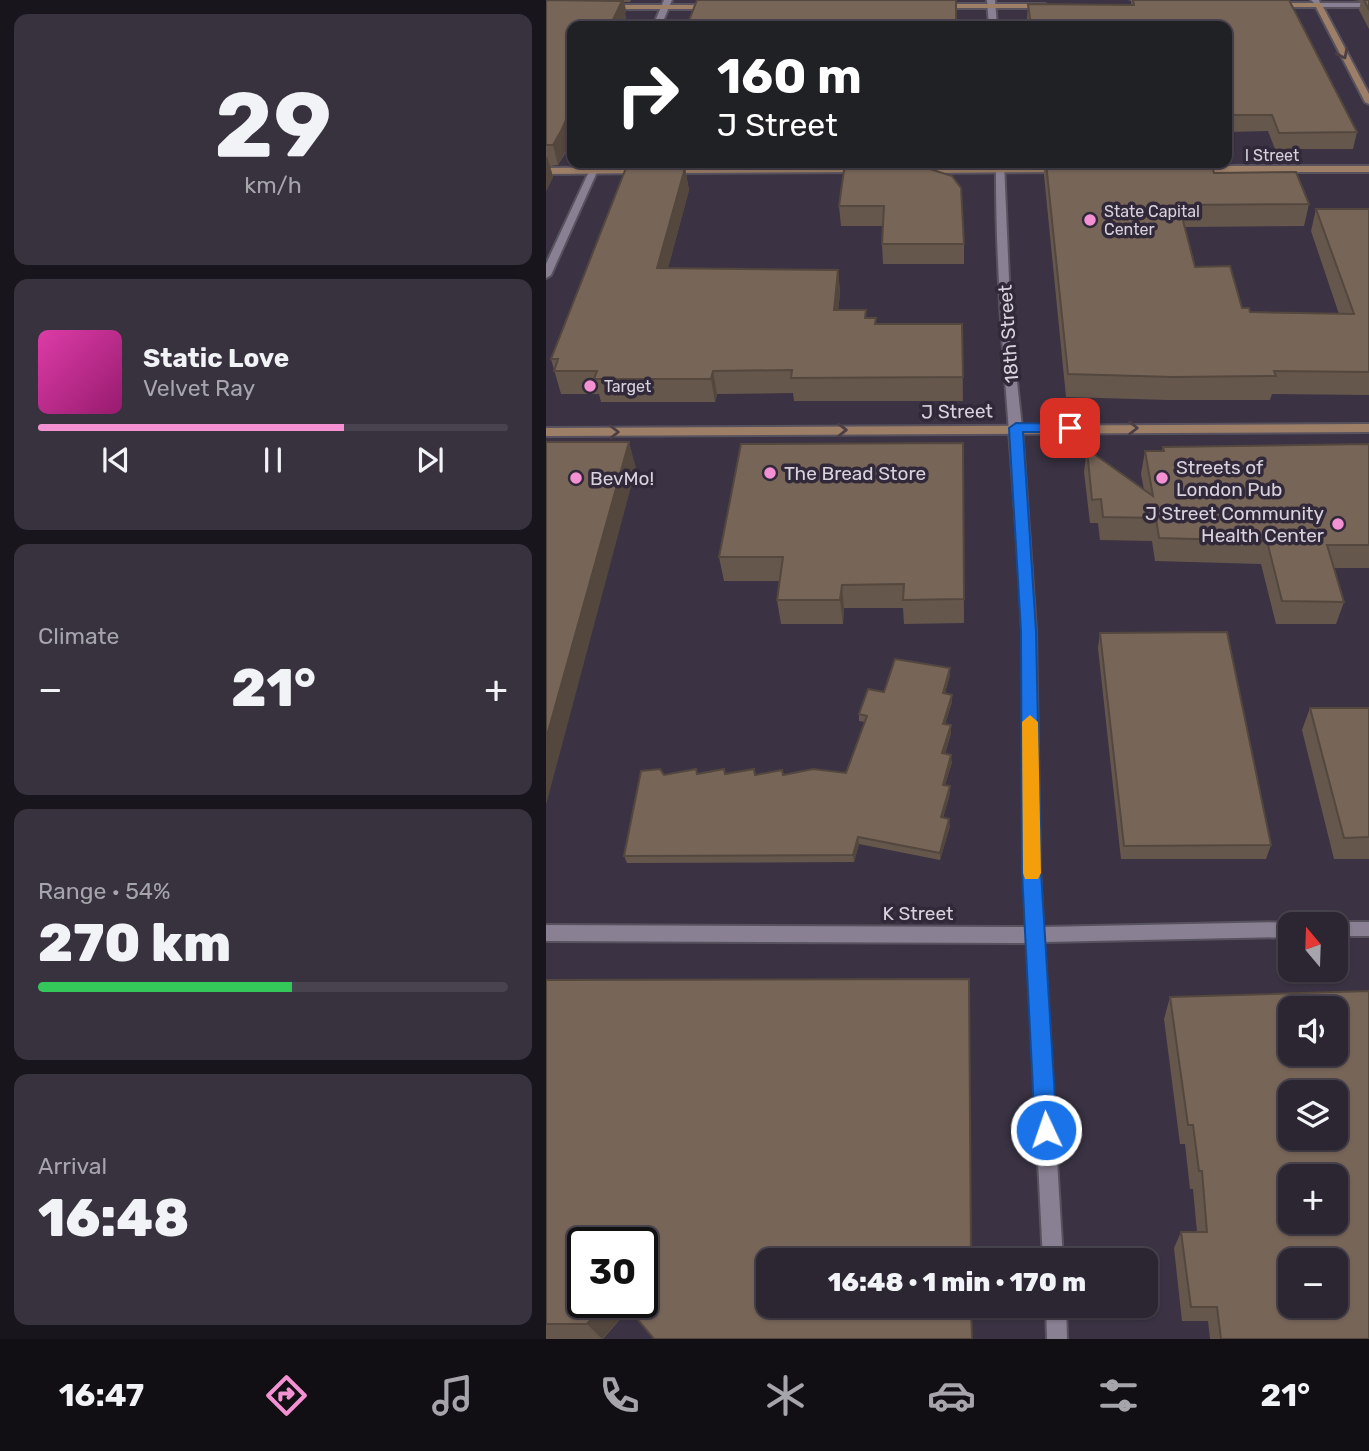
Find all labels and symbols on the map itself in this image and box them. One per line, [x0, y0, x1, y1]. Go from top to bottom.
one-way arrow [1335, 47, 1349, 59]
street label: I Street [1245, 146, 1299, 165]
place label: State Capital Center [1104, 202, 1200, 239]
marker: State Capital Center [1082, 212, 1098, 228]
street label: 18th Street [994, 283, 1023, 384]
place label: Target [604, 377, 651, 396]
marker: Target [582, 378, 598, 394]
pin [1040, 398, 1100, 458]
street label: J Street [921, 399, 994, 424]
one-way arrow [1128, 420, 1139, 436]
one-way arrow [837, 422, 847, 438]
one-way arrow [609, 424, 620, 439]
place label: Streets of London Pub [1176, 456, 1282, 501]
place label: The Bread Store [784, 462, 926, 485]
marker: The Bread Store [762, 465, 778, 481]
place label: BevMo! [590, 467, 654, 490]
marker: BevMo! [568, 470, 584, 486]
marker: Streets of London Pub [1154, 470, 1170, 486]
place label: J Street Community Health Center [1145, 502, 1325, 547]
marker: J Street Community Health Center [1330, 516, 1346, 532]
street label: K Street [883, 902, 954, 925]
north arrow [1278, 912, 1348, 982]
position arrow [1009, 1093, 1083, 1167]
speed limit sign: 30 [567, 1227, 658, 1318]

